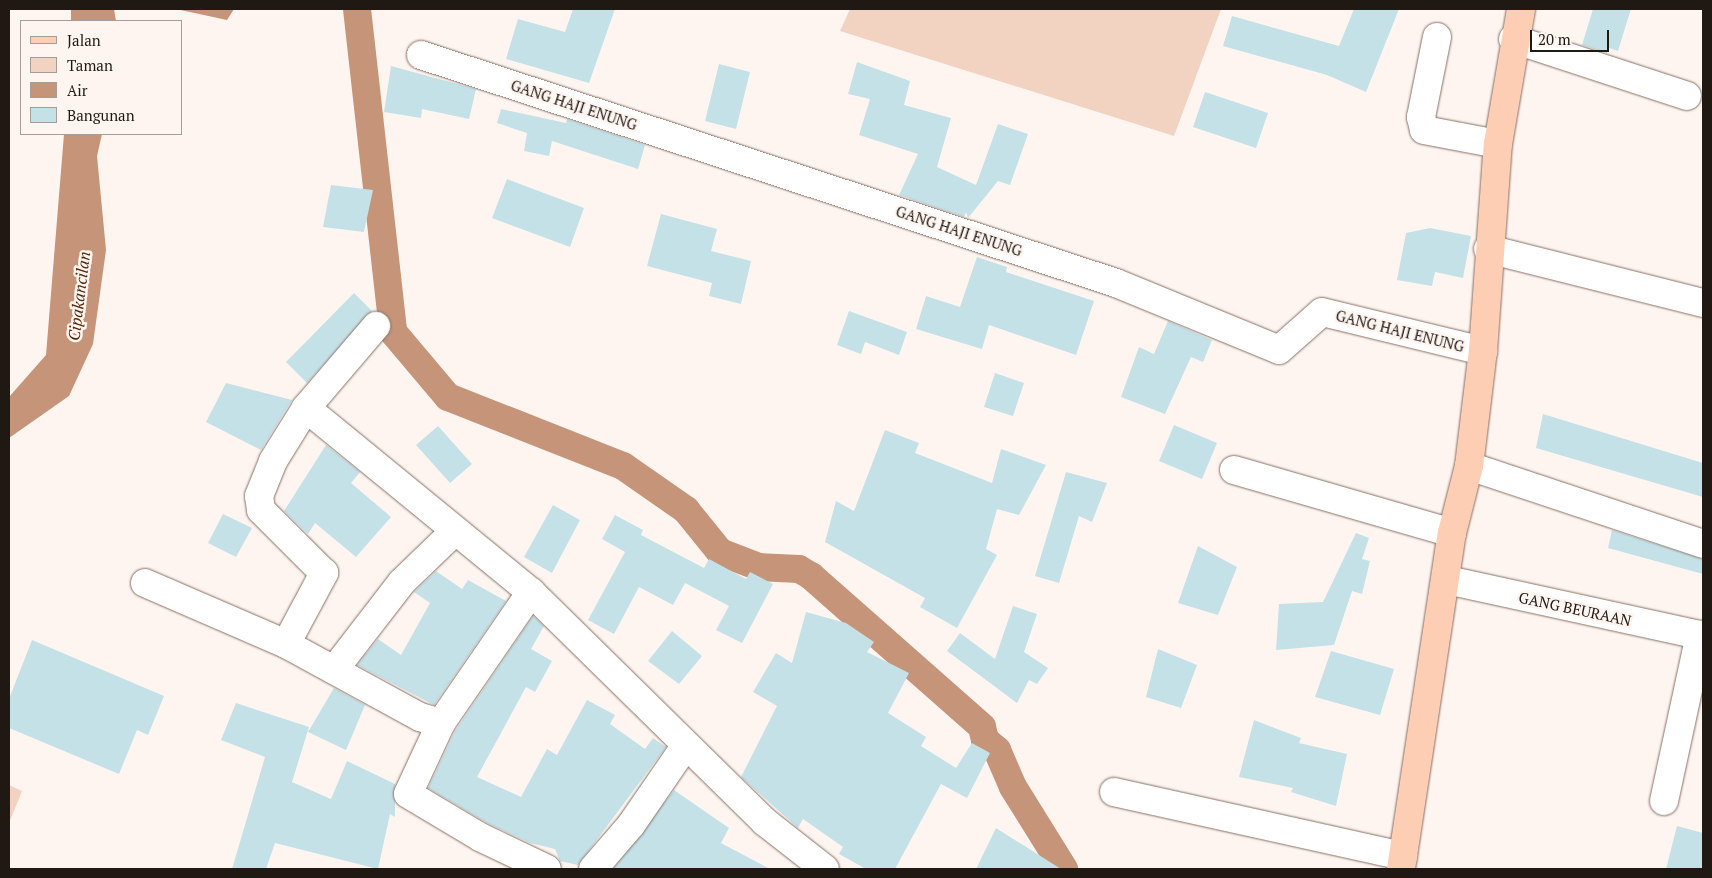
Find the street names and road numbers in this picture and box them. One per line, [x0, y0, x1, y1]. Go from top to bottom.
street label: GANG HAJI ENUNG [509, 76, 639, 134]
street label: GANG HAJI ENUNG [894, 202, 1024, 260]
street label: GANG HAJI ENUNG [1334, 306, 1466, 356]
street label: GANG BEURAAN [1517, 588, 1633, 630]

